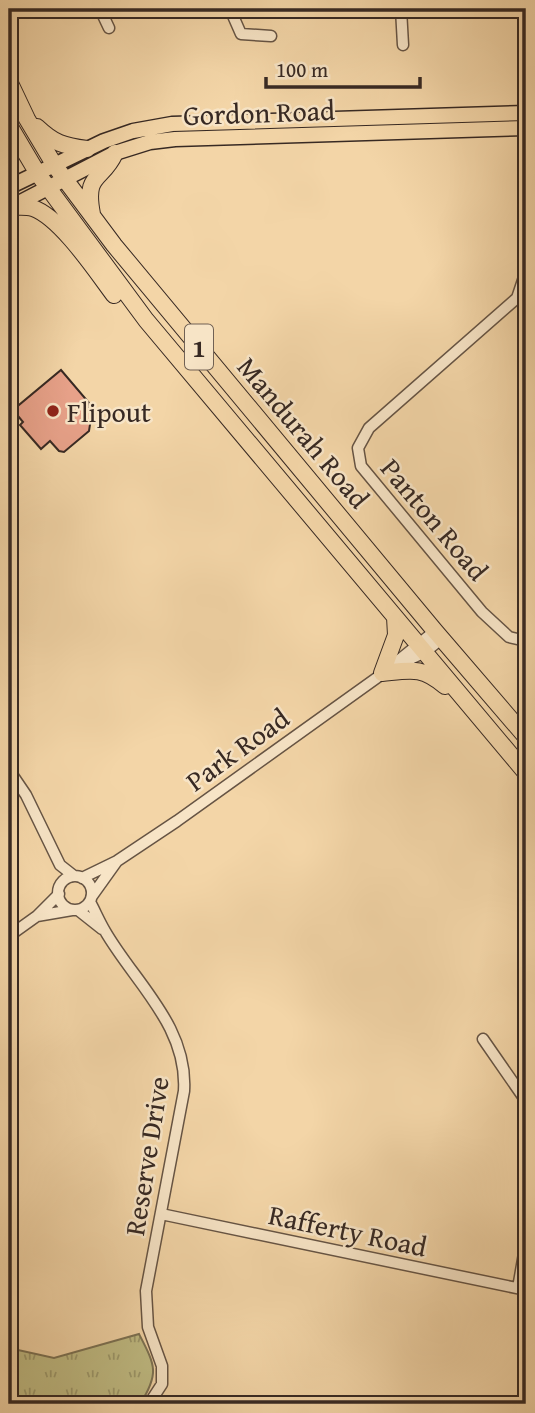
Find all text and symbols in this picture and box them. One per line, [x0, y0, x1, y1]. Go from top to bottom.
scale bar [266, 46, 420, 90]
text: 100 m [276, 54, 328, 85]
street label: Gordon Road [182, 89, 336, 135]
road number: 1 [185, 324, 213, 370]
street label: Mandurah Road [228, 347, 380, 517]
place label: Flipout [67, 391, 151, 432]
marker: Flipout [45, 403, 61, 419]
street label: Panton Road [372, 449, 499, 589]
street label: Park Road [177, 697, 297, 800]
street label: Reserve Drive [113, 1074, 179, 1238]
street label: Rafferty Road [265, 1193, 431, 1267]

